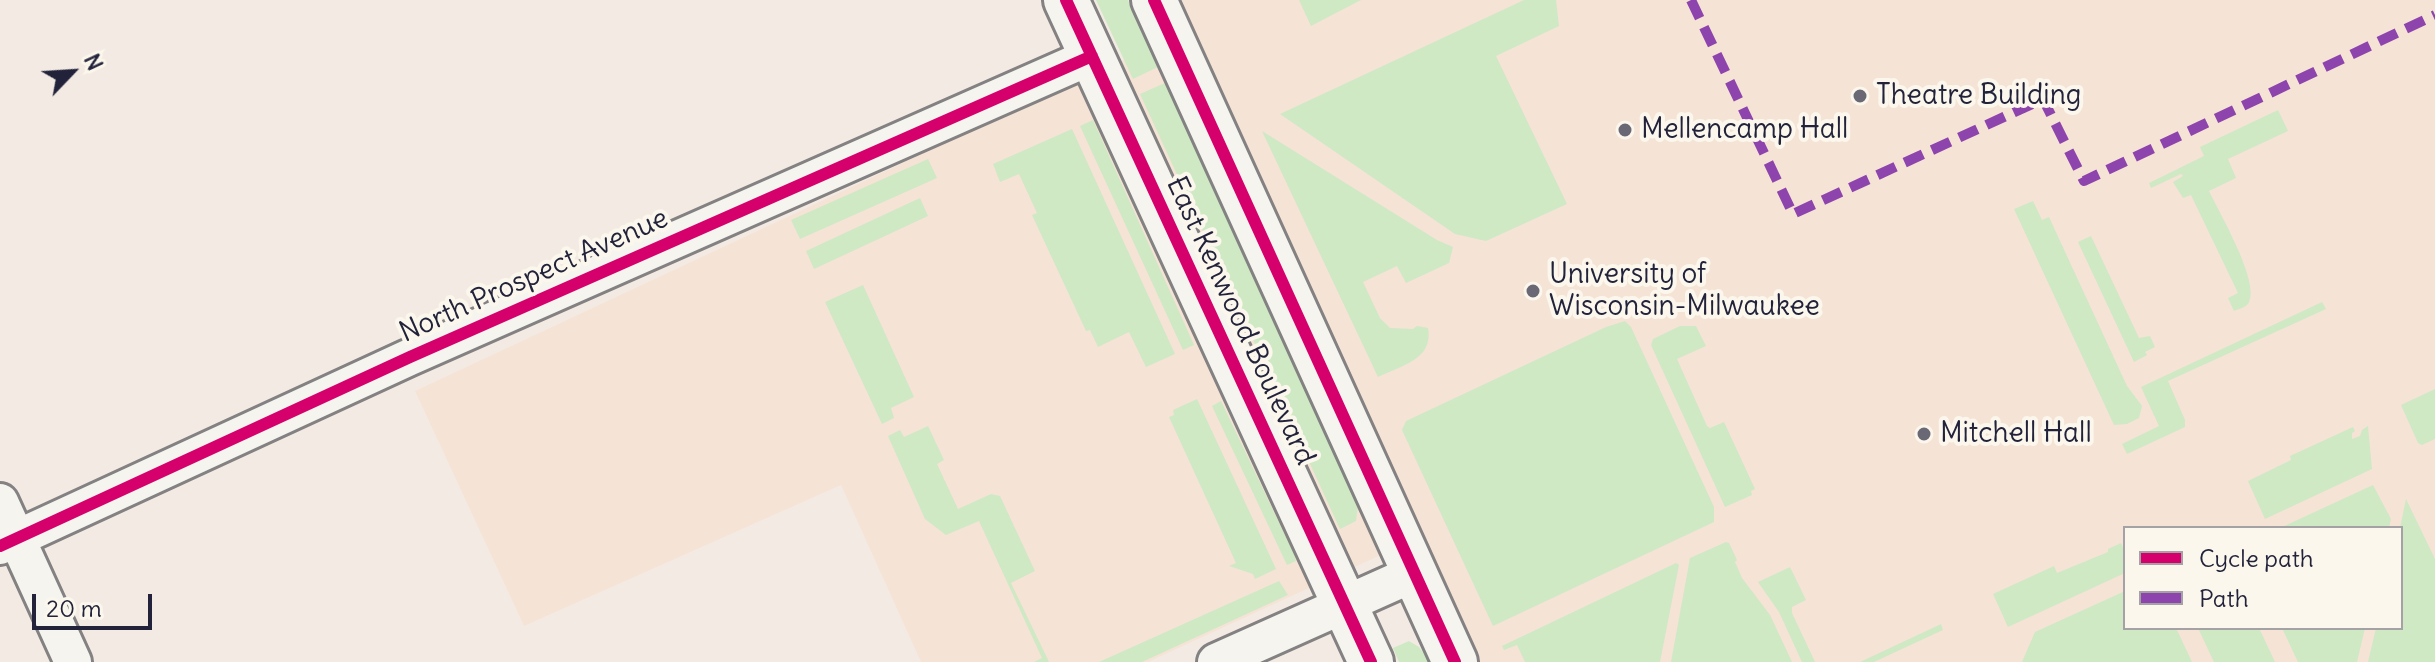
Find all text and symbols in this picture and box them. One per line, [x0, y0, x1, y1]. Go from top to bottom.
north arrow [32, 32, 112, 112]
text: N [78, 49, 110, 75]
place label: Theatre Building [1876, 79, 2081, 113]
marker: Theatre Building [1851, 87, 1869, 105]
place label: Mellencamp Hall [1641, 113, 1848, 147]
marker: Mellencamp Hall [1616, 121, 1634, 139]
street label: East Kenwood Boulevard [1158, 172, 1322, 470]
street label: North Prospect Avenue [395, 202, 673, 350]
place label: University of Wisconsin-Milwaukee [1549, 258, 1820, 324]
marker: University of Wisconsin-Milwaukee [1524, 282, 1542, 300]
place label: Mitchell Hall [1940, 417, 2092, 451]
marker: Mitchell Hall [1915, 425, 1933, 443]
legend [2123, 526, 2403, 630]
text: Cycle path [2199, 543, 2314, 573]
scale bar [36, 578, 156, 628]
text: Path [2199, 583, 2249, 613]
text: 20 m [46, 593, 102, 623]

